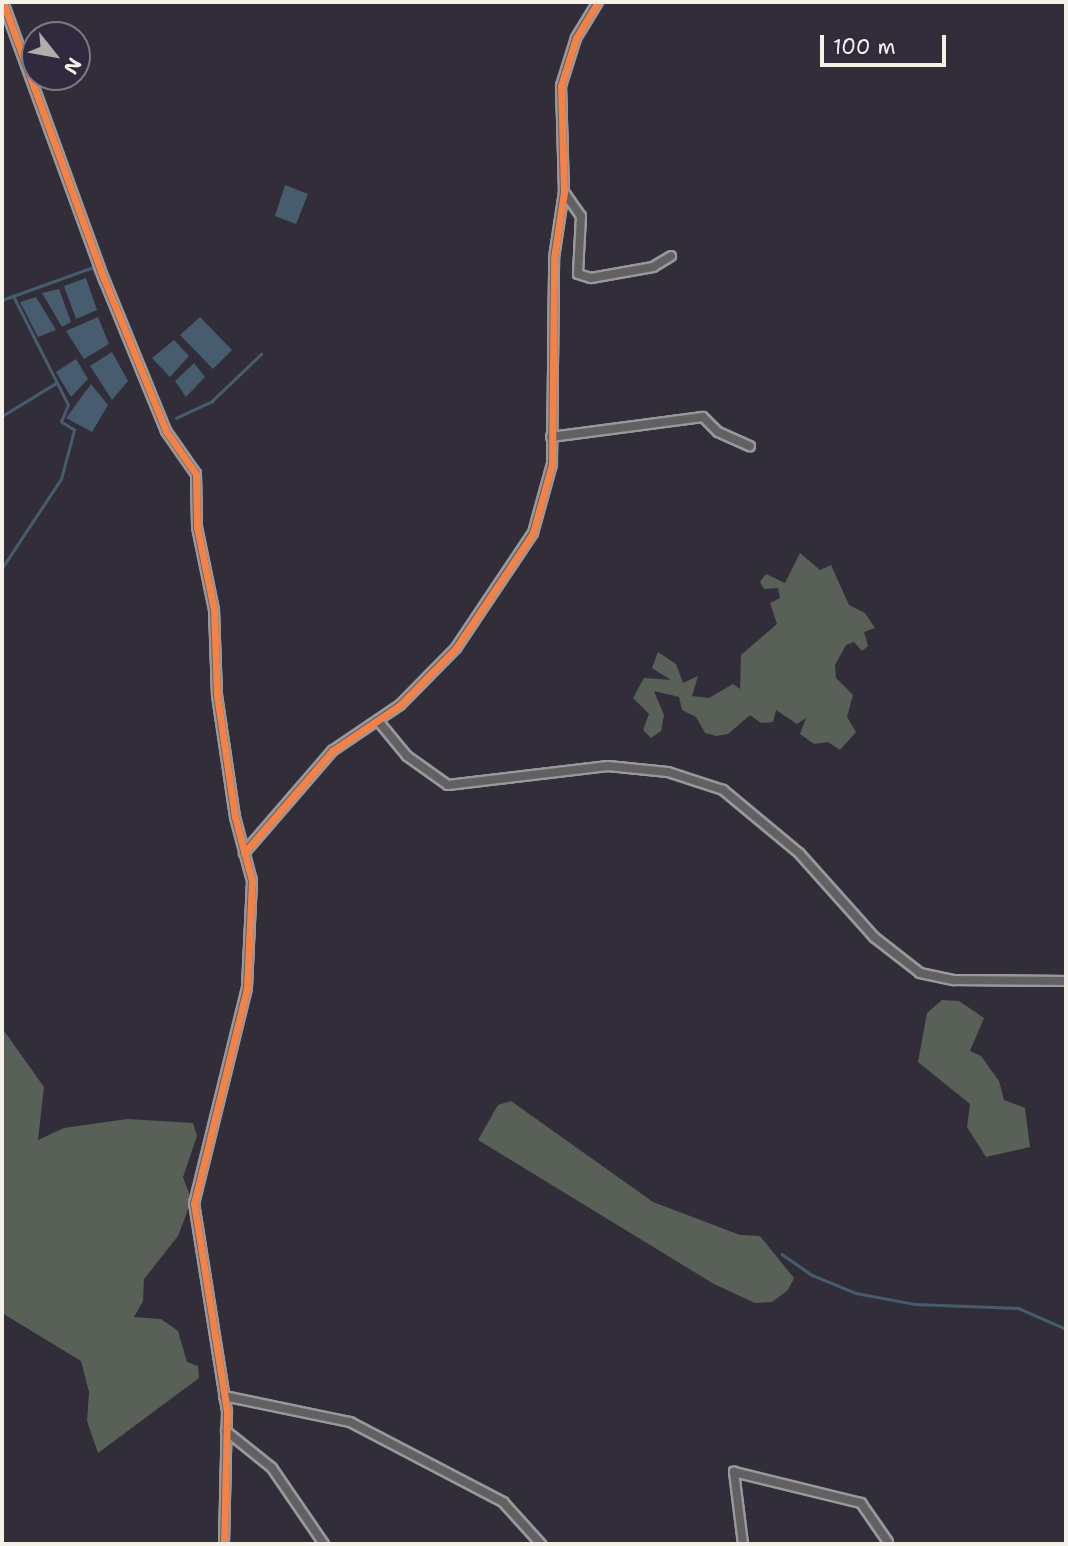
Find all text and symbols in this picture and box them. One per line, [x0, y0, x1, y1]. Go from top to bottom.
north arrow [21, 21, 91, 91]
scale bar [823, 21, 949, 65]
text: 100 m [833, 33, 896, 61]
text: N [58, 53, 87, 79]

